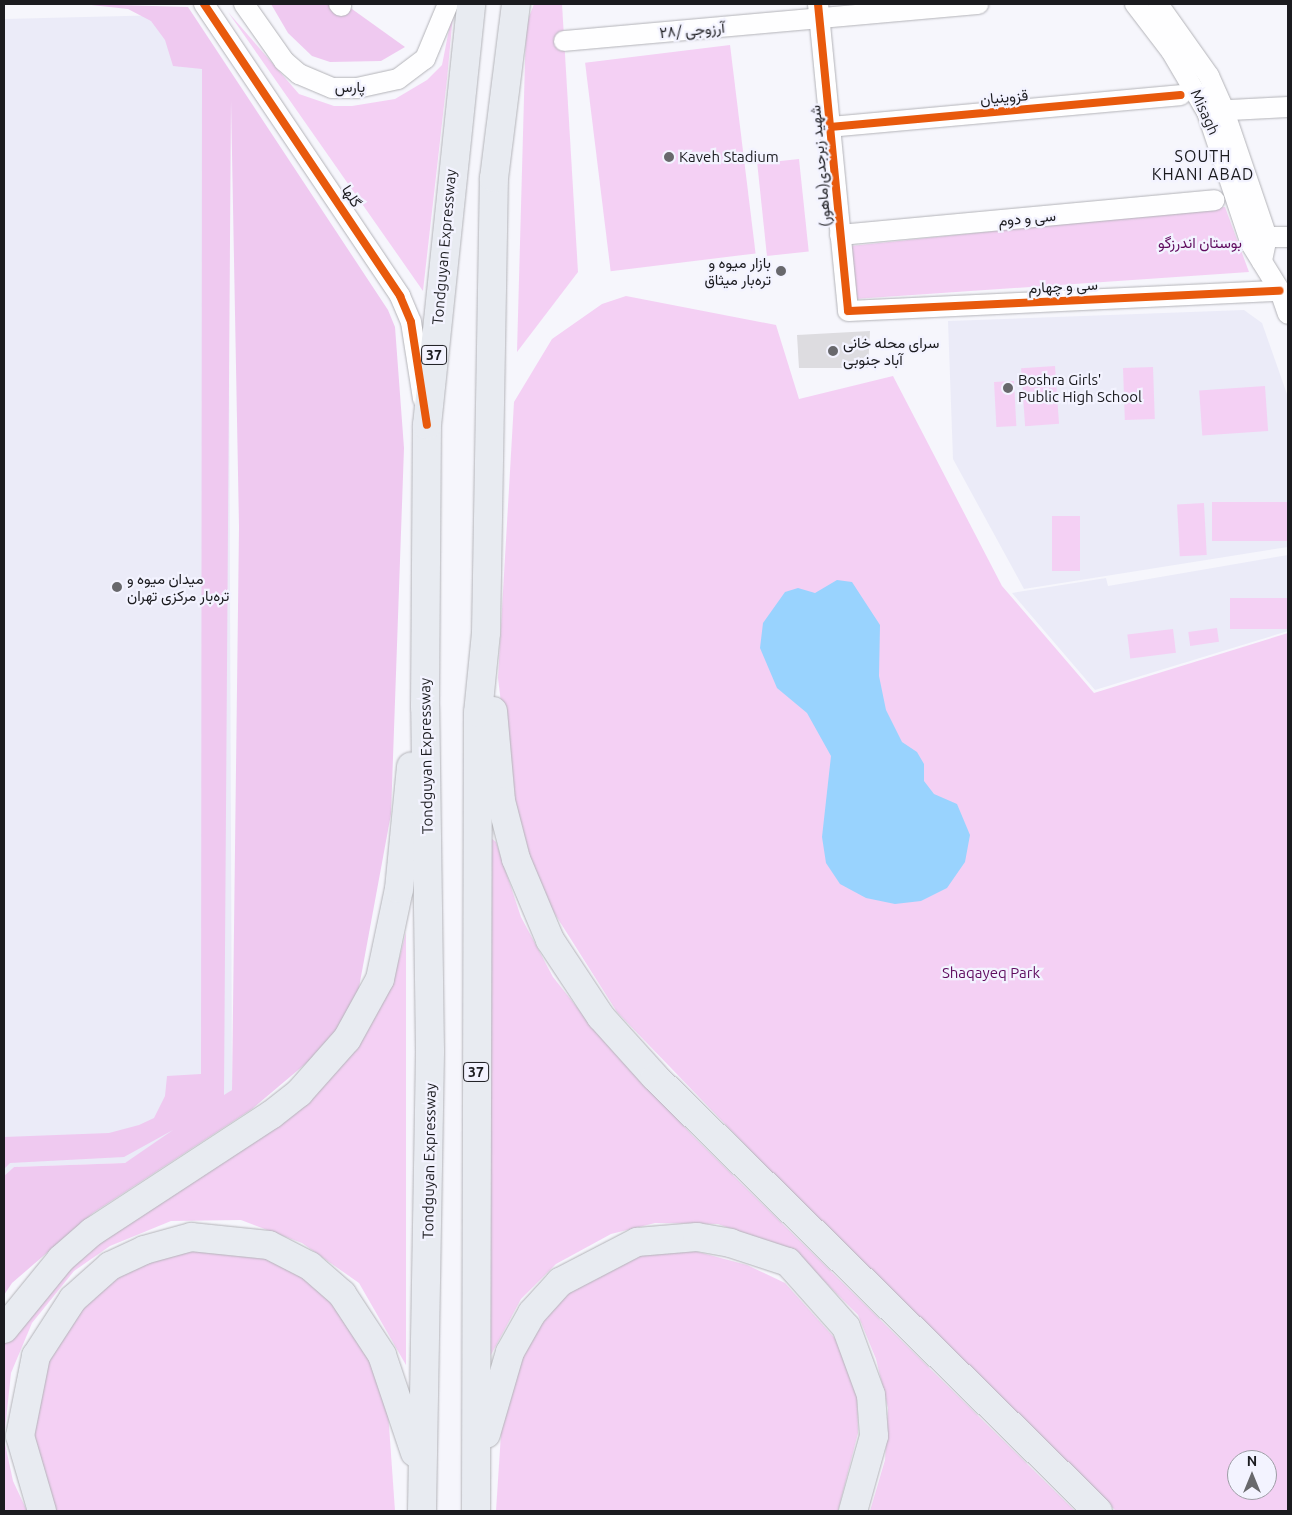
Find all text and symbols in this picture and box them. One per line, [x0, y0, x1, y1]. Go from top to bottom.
street label: آرزوجی /۲۸ [659, 18, 725, 42]
street label: پارس [335, 78, 365, 96]
street label: قزوینیان [979, 86, 1029, 108]
street label: Misagh [1187, 86, 1223, 138]
street label: شهید زبرجدی(ماهور) [806, 104, 834, 228]
district label: SOUTH KHANI ABAD [1150, 146, 1256, 184]
place label: Kaveh Stadium [679, 148, 779, 166]
marker: Kaveh Stadium [663, 151, 675, 163]
street label: Tondguyan Expressway [428, 168, 460, 326]
street label: گلها [338, 182, 366, 210]
street label: سی و دوم [997, 207, 1057, 229]
park label: بوستان اندرزگو [1158, 234, 1242, 252]
place label: بازار میوه و تره‌بار میثاق [704, 253, 771, 288]
marker: بازار میوه و تره‌بار میثاق [775, 265, 787, 277]
street label: سی و چهارم [1028, 275, 1098, 297]
place label: سرای محله خانی آباد جنوبی [843, 333, 939, 368]
road number: 37 [420, 344, 448, 366]
marker: سرای محله خانی آباد جنوبی [827, 345, 839, 357]
place label: Boshra Girls' Public High School [1018, 370, 1142, 405]
marker: Boshra Girls' Public High School [1002, 382, 1014, 394]
place label: میدان میوه و تره‌بار مرکزی تهران [127, 569, 229, 604]
marker: میدان میوه و تره‌بار مرکزی تهران [111, 581, 123, 593]
street label: Tondguyan Expressway [416, 678, 436, 834]
park label: Shaqayeq Park [942, 964, 1040, 982]
road number: 37 [462, 1060, 490, 1084]
street label: Tondguyan Expressway [419, 1083, 439, 1239]
north arrow [1227, 1450, 1277, 1500]
text: N [1247, 1453, 1257, 1469]

